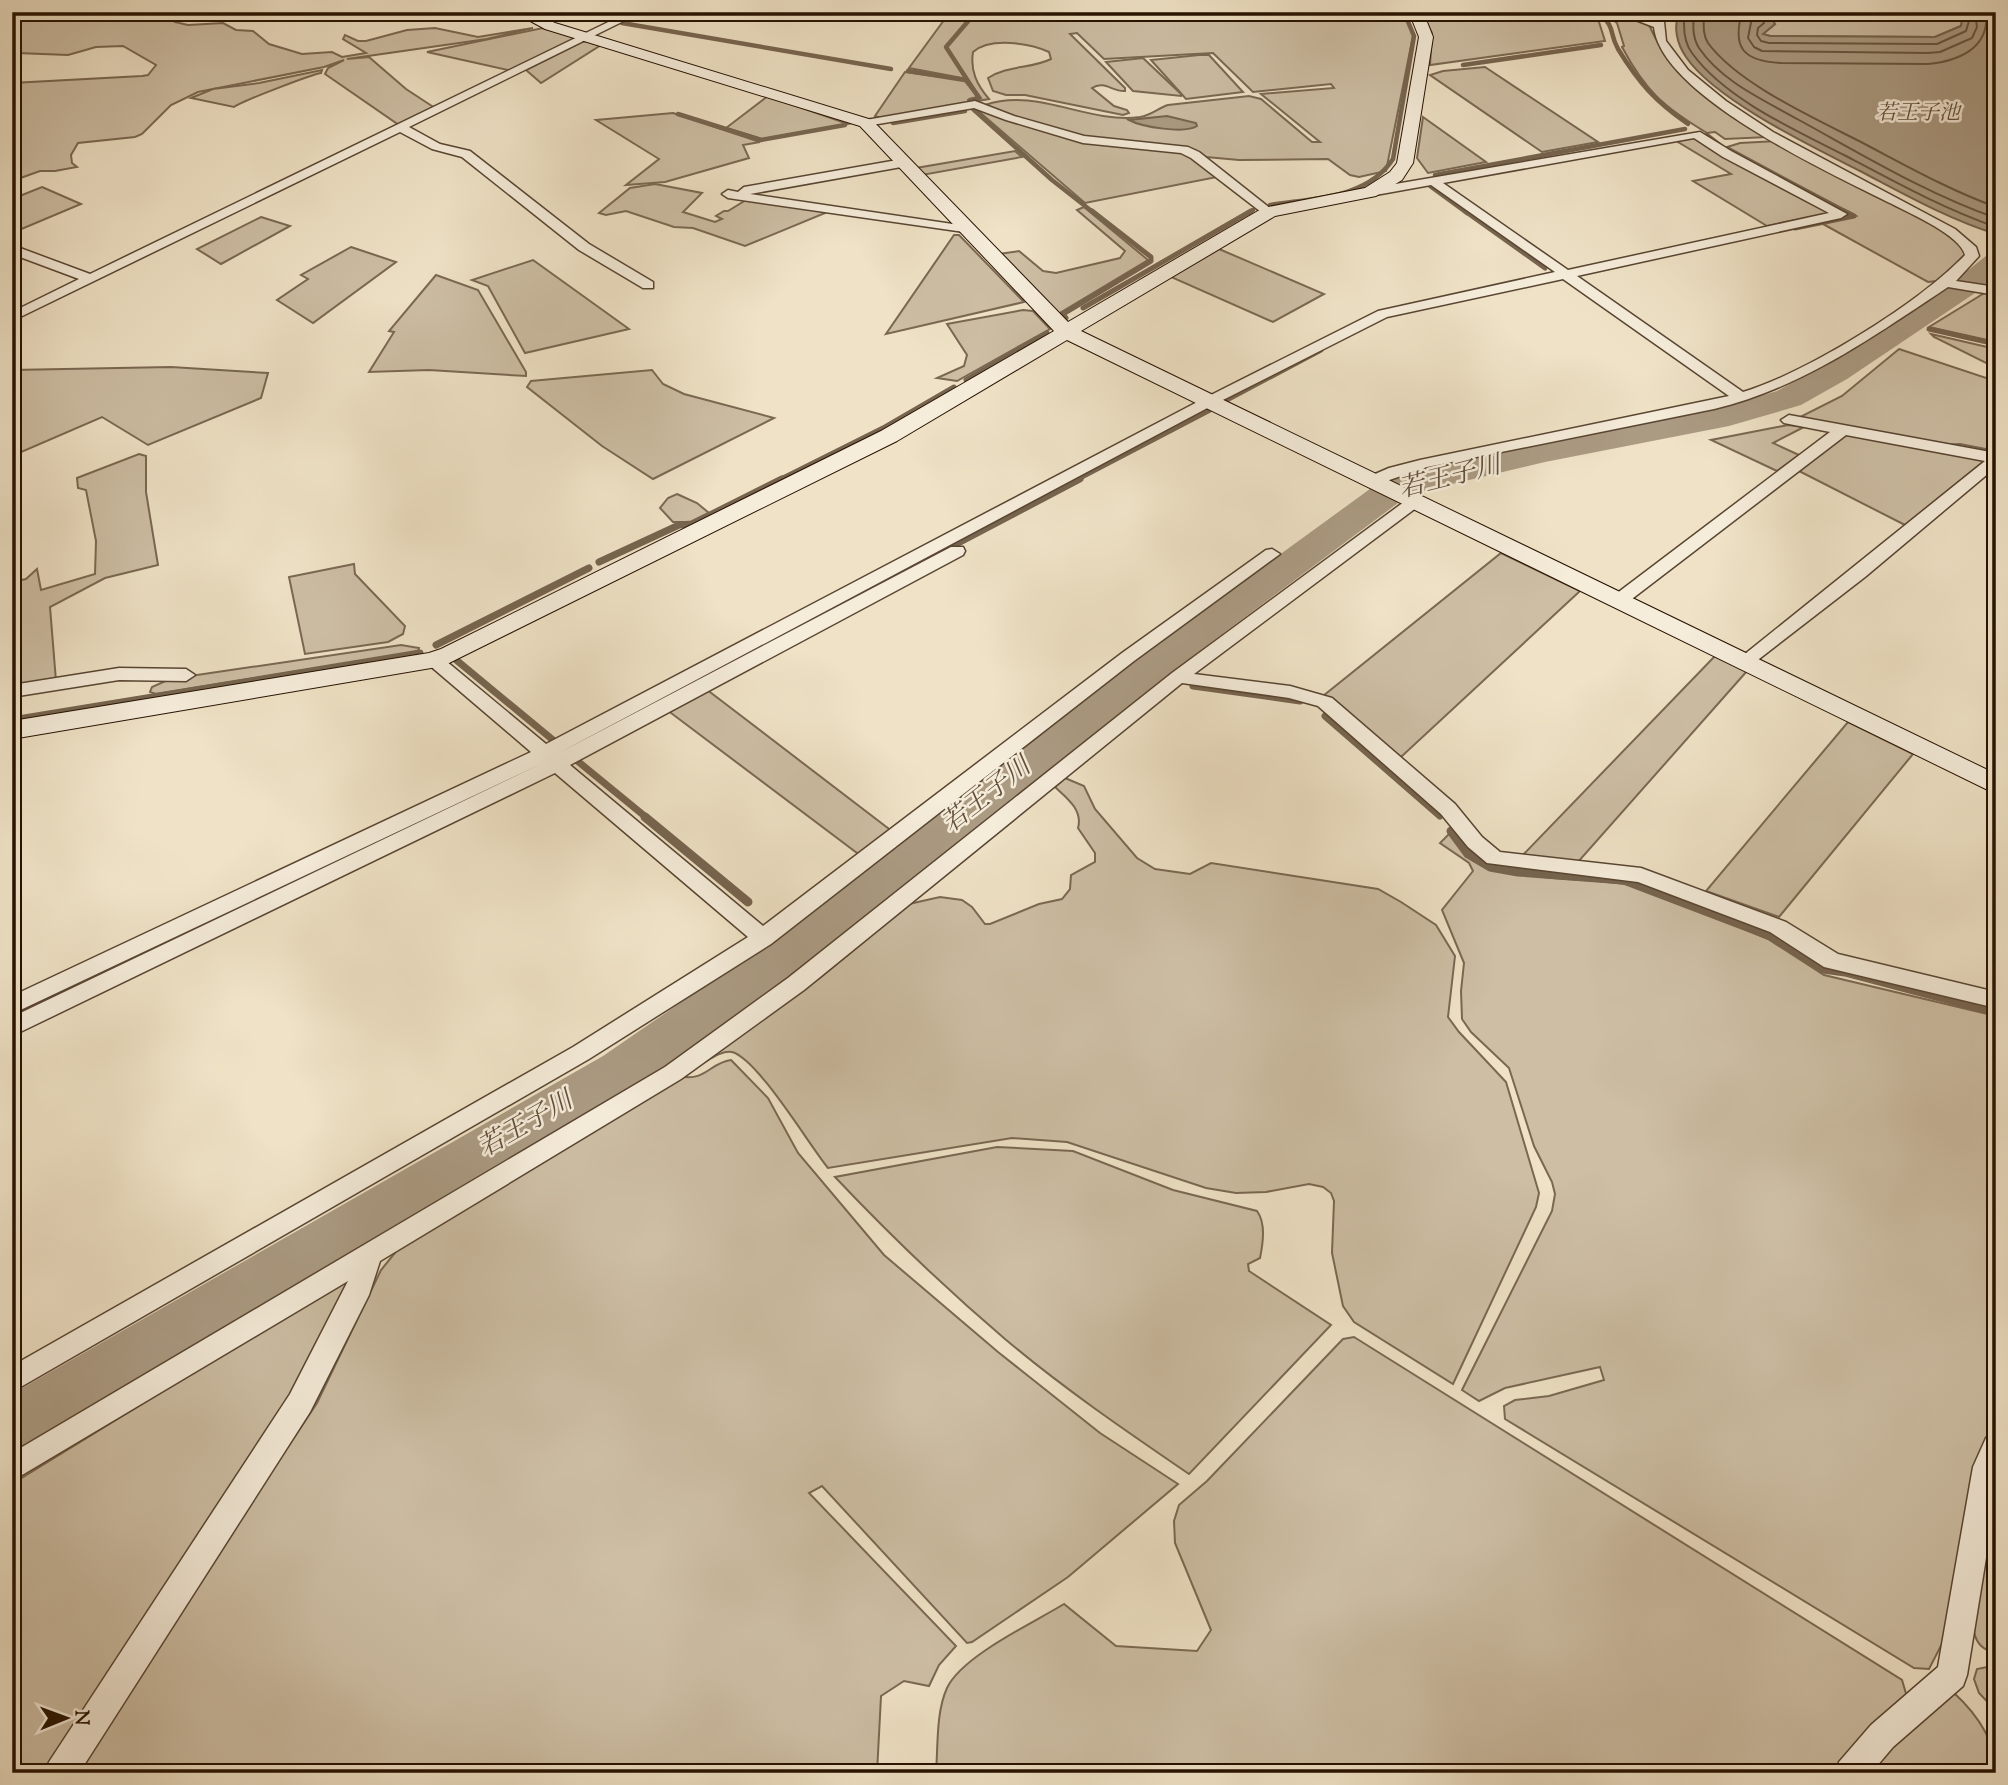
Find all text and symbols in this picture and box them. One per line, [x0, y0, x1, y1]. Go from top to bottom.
water label: 若王子池 [1876, 99, 1962, 129]
water label: 若王子川 [1395, 447, 1508, 509]
water label: 若王子川 [935, 748, 1042, 843]
water label: 若王子川 [472, 1081, 583, 1167]
north arrow [32, 1684, 102, 1754]
text: N [67, 1710, 94, 1726]

